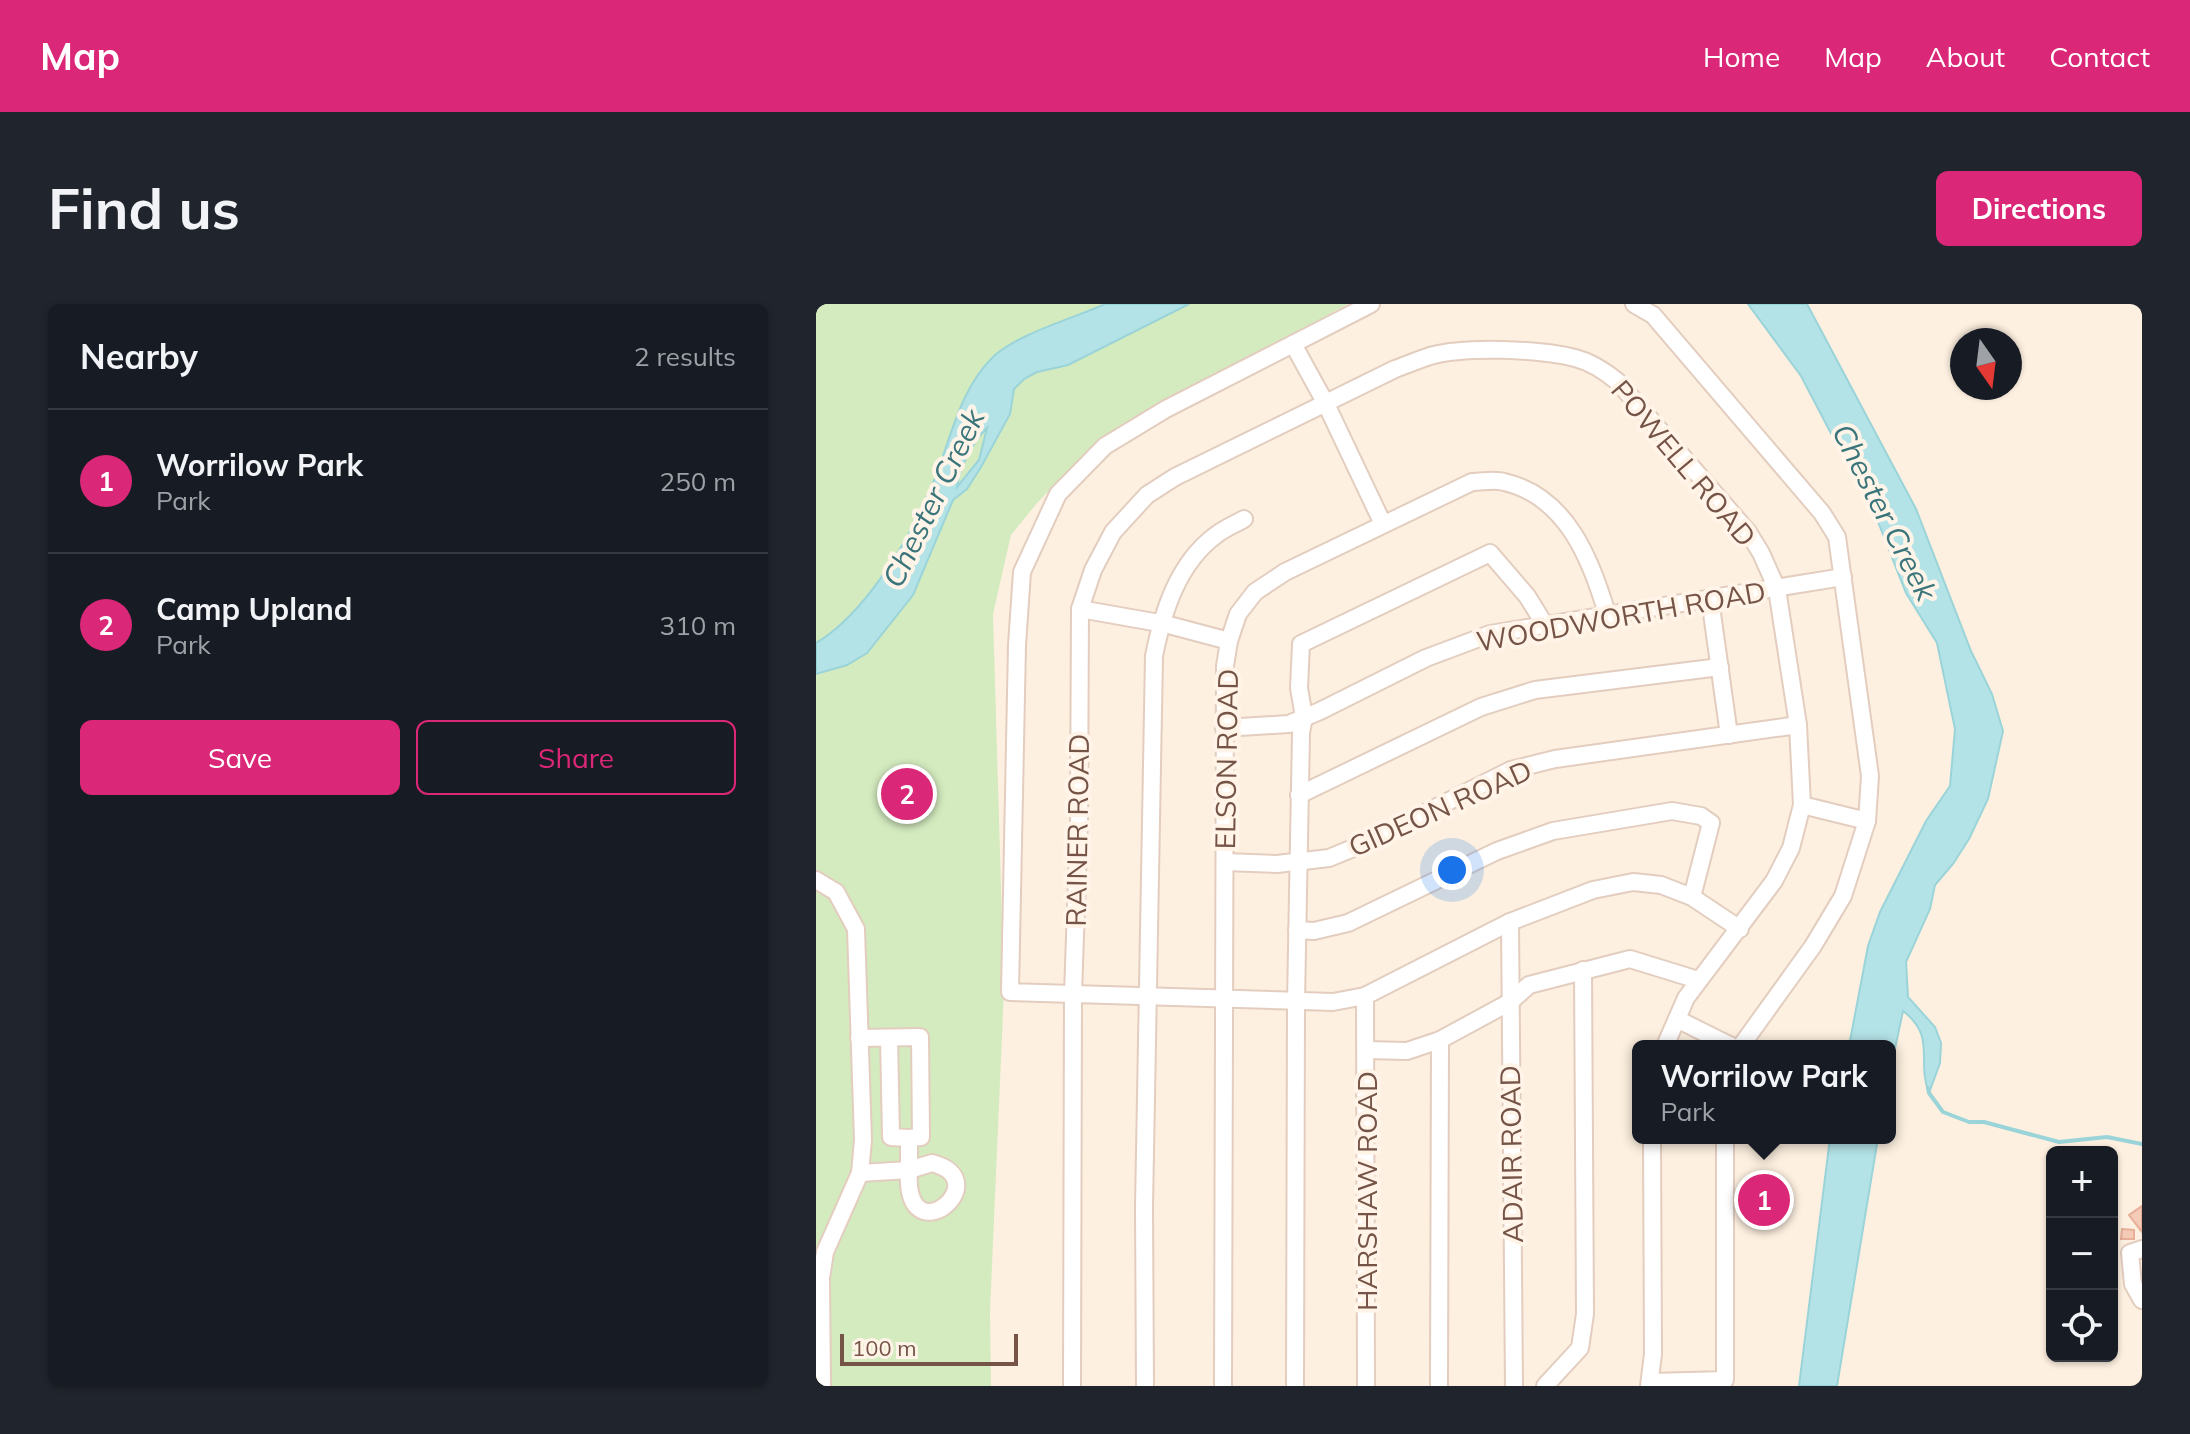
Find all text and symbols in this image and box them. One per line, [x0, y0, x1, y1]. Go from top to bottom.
text: Map [40, 32, 120, 80]
text: Home [1703, 39, 1780, 74]
text: Map [1824, 39, 1882, 74]
text: About [1926, 39, 2005, 74]
text: Contact [2049, 39, 2150, 74]
button: Directions [1936, 171, 2142, 246]
text: Find us [48, 173, 240, 243]
north arrow [1950, 328, 2022, 400]
text: Nearby [80, 335, 198, 378]
text: 2 results [634, 340, 736, 373]
street label: POWELL ROAD [1604, 373, 1764, 553]
water label: Chester Creek [873, 401, 993, 593]
water label: Chester Creek [1824, 417, 1947, 608]
text: Worrilow Park [156, 446, 363, 484]
text: 1 [98, 465, 114, 498]
text: 250 m [660, 465, 736, 498]
text: Park [156, 484, 211, 517]
street label: WOODWORTH ROAD [1474, 573, 1768, 659]
text: Camp Upland [156, 590, 352, 628]
text: 2 [98, 609, 114, 642]
text: 310 m [660, 609, 736, 642]
text: Park [156, 628, 211, 661]
street label: ELSON ROAD [1207, 668, 1245, 850]
button: Save [80, 720, 400, 795]
button: Share [416, 720, 736, 795]
street label: RAINER ROAD [1058, 733, 1096, 927]
street label: GIDEON ROAD [1343, 752, 1537, 864]
pin: 2 [881, 764, 933, 824]
your location [1432, 850, 1472, 890]
popup [1632, 1040, 1896, 1144]
text: Worrilow Park [1660, 1057, 1868, 1095]
street label: ADAIR ROAD [1492, 1065, 1530, 1243]
street label: HARSHAW ROAD [1349, 1071, 1384, 1311]
text: Park [1660, 1095, 1715, 1128]
map controls [2046, 1146, 2118, 1362]
button: + [2046, 1146, 2118, 1218]
pin: 1 [1738, 1170, 1790, 1230]
button: − [2046, 1218, 2118, 1290]
button: locate [2046, 1290, 2118, 1362]
scale bar [840, 1330, 1018, 1366]
text: 100 m [852, 1334, 917, 1362]

